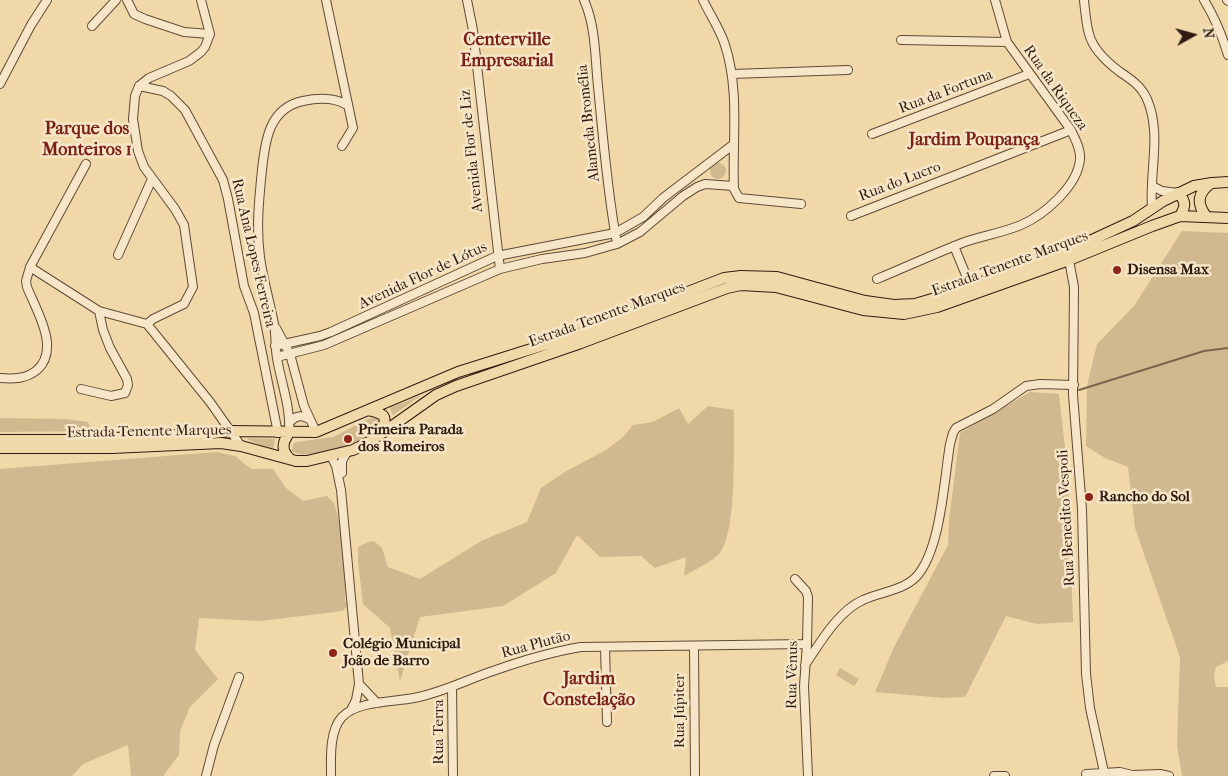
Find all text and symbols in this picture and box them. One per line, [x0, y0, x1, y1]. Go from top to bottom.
north arrow [1168, 10, 1218, 60]
text: N [1199, 27, 1217, 39]
district label: Centerville Empresarial [460, 30, 554, 72]
street label: Rua da Riqueza [1019, 42, 1091, 134]
street label: Alameda Bromélia [574, 63, 604, 183]
street label: Rua da Fortuna [897, 66, 995, 118]
street label: Avenida Flor de Liz [457, 89, 487, 213]
district label: Parque dos Monteiros 1 [42, 119, 132, 162]
district label: Jardim Poupança [909, 130, 1039, 152]
street label: Rua do Lucro [857, 158, 943, 206]
street label: Rua Ana Lopes Ferreira [227, 177, 279, 329]
street label: Estrada Tenente Marques [930, 227, 1090, 301]
street label: Avenida Flor de Lótus [356, 238, 490, 314]
place label: Disensa Max [1127, 261, 1209, 279]
marker: Disensa Max [1111, 264, 1123, 276]
street label: Estrada Tenente Marques [527, 278, 687, 352]
place label: Primeira Parada dos Romeiros [358, 421, 463, 456]
street label: Estrada Tenente Marques [66, 422, 232, 442]
marker: Primeira Parada dos Romeiros [342, 433, 354, 445]
street label: Rua Benedito Vespoli [1054, 449, 1080, 587]
place label: Rancho do Sol [1099, 488, 1190, 506]
marker: Rancho do Sol [1083, 491, 1095, 503]
street label: Rua Plutão [500, 627, 572, 663]
place label: Colégio Municipal João de Barro [343, 635, 461, 670]
street label: Rua Vênus [783, 641, 803, 709]
marker: Colégio Municipal João de Barro [327, 647, 339, 659]
district label: Jardim Constelação [543, 669, 635, 712]
street label: Rua Júpiter [671, 674, 689, 748]
street label: Rua Terra [430, 699, 448, 765]

